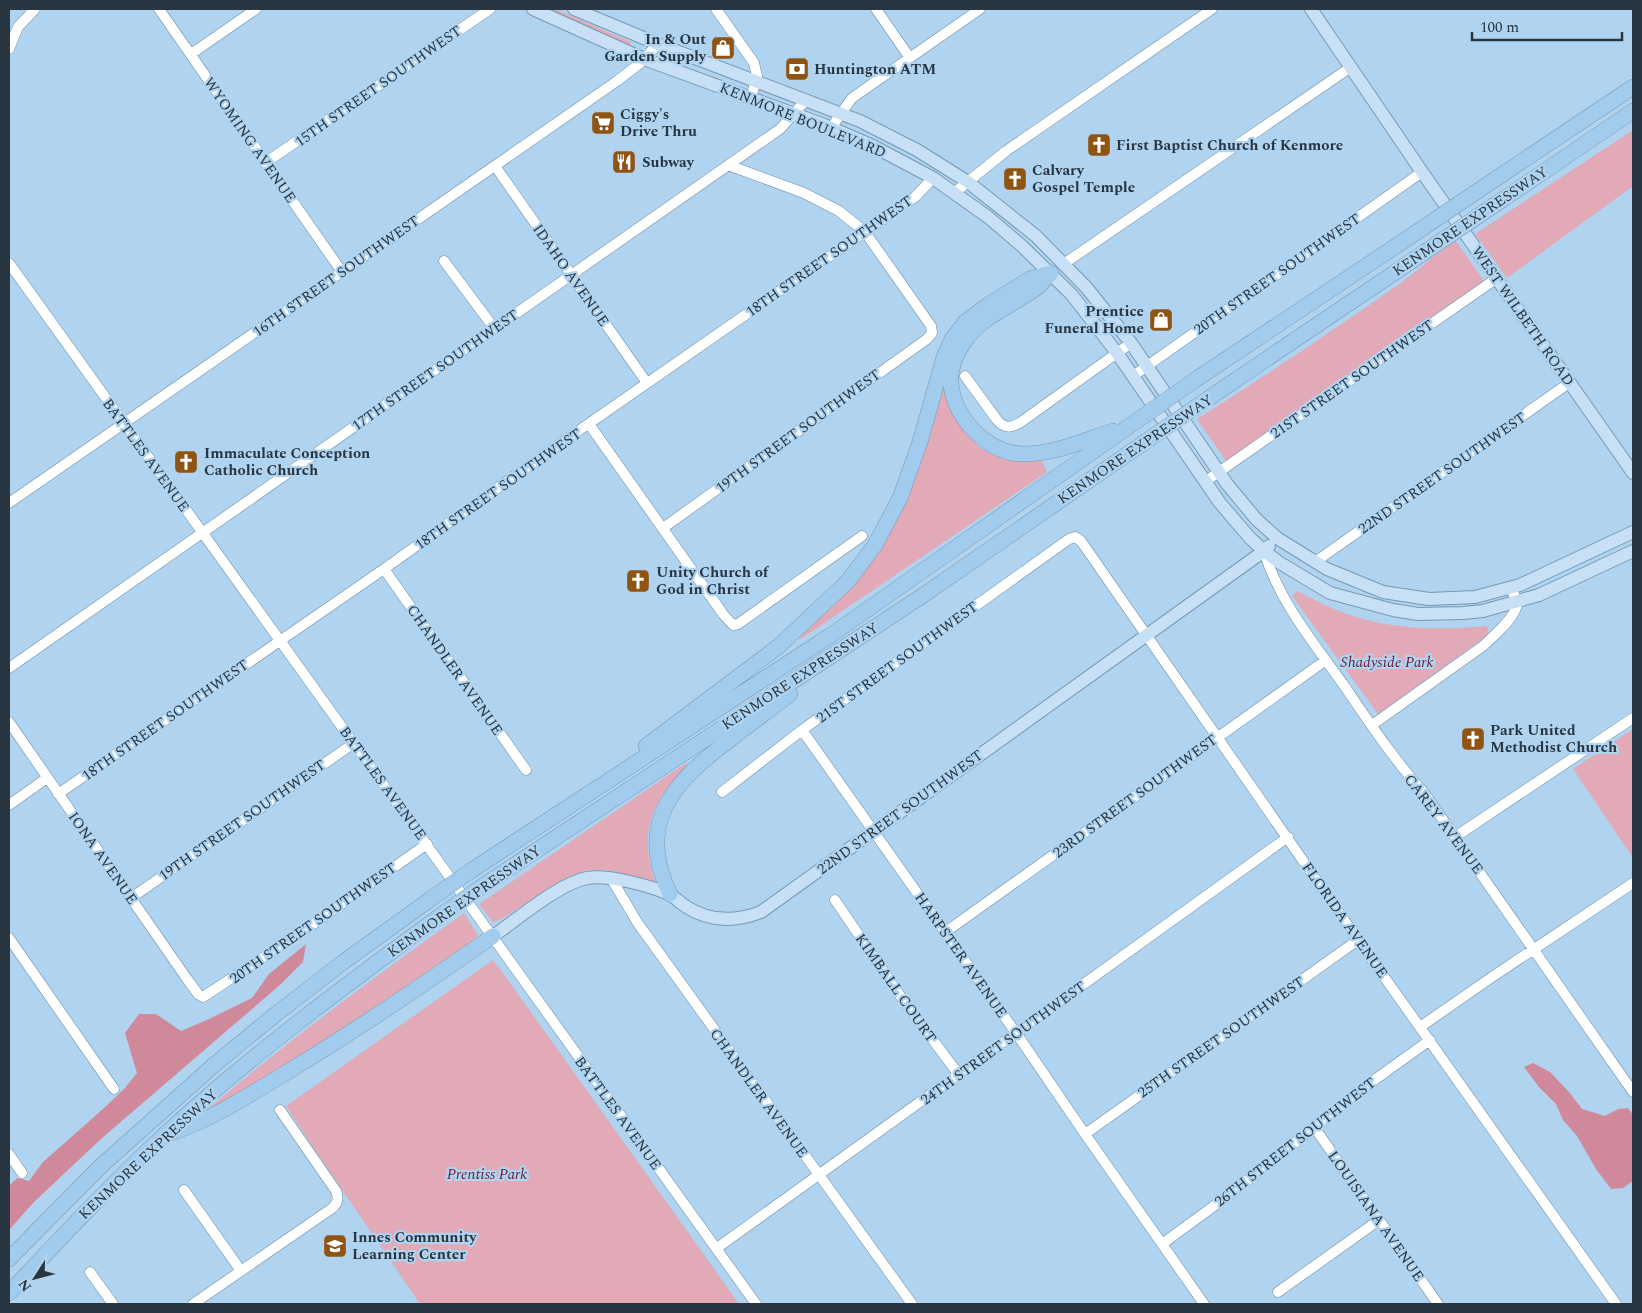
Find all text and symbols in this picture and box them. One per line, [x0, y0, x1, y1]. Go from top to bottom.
scale bar [1472, 10, 1622, 42]
text: 100 m [1480, 16, 1519, 39]
street label: 15TH STREET SOUTHWEST [290, 20, 467, 153]
place label: In & Out Garden Supply [604, 28, 707, 68]
shop icon: In & Out Garden Supply [710, 35, 736, 61]
bank icon: Huntington ATM [784, 56, 810, 82]
place label: Huntington ATM [814, 58, 936, 81]
street label: WYOMING AVENUE [197, 73, 302, 208]
street label: KENMORE BOULEVARD [716, 76, 890, 164]
place label: Ciggy's Drive Thru [620, 103, 697, 143]
supermarket icon: Ciggy's Drive Thru [590, 110, 616, 136]
church icon: First Baptist Church of Kenmore [1086, 132, 1112, 158]
place label: First Baptist Church of Kenmore [1116, 134, 1343, 157]
restaurant icon: Subway [611, 149, 637, 175]
place label: Subway [642, 151, 695, 174]
place label: Calvary Gospel Temple [1032, 159, 1135, 199]
street label: KENMORE EXPRESSWAY [1388, 160, 1553, 282]
church icon: Calvary Gospel Temple [1002, 166, 1028, 192]
street label: 18TH STREET SOUTHWEST [741, 190, 918, 323]
street label: 20TH STREET SOUTHWEST [1189, 208, 1366, 341]
street label: 16TH STREET SOUTHWEST [248, 210, 425, 343]
street label: IDAHO AVENUE [527, 219, 615, 331]
street label: WEST WILBETH ROAD [1465, 242, 1580, 391]
place label: Prentice Funeral Home [1045, 300, 1144, 340]
street label: 17TH STREET SOUTHWEST [347, 304, 524, 437]
shop icon: Prentice Funeral Home [1148, 307, 1174, 333]
street label: 21ST STREET SOUTHWEST [1266, 314, 1439, 445]
street label: 19TH STREET SOUTHWEST [711, 364, 886, 499]
street label: KENMORE EXPRESSWAY [1053, 388, 1218, 510]
street label: BATTLES AVENUE [96, 393, 195, 517]
street label: 22ND STREET SOUTHWEST [1354, 406, 1531, 540]
street label: 18TH STREET SOUTHWEST [410, 423, 587, 556]
place label: Immaculate Conception Catholic Church [204, 442, 370, 482]
church icon: Immaculate Conception Catholic Church [173, 449, 199, 475]
place label: Unity Church of God in Christ [656, 561, 770, 601]
church icon: Unity Church of God in Christ [625, 568, 651, 594]
street label: 21ST STREET SOUTHWEST [812, 596, 983, 729]
street label: CHANDLER AVENUE [401, 600, 508, 740]
street label: KENMORE EXPRESSWAY [717, 617, 884, 736]
park label: Shadyside Park [1341, 651, 1433, 674]
street label: 18TH STREET SOUTHWEST [77, 654, 254, 787]
place label: Park United Methodist Church [1490, 719, 1617, 759]
street label: BATTLES AVENUE [333, 721, 432, 845]
church icon: Park United Methodist Church [1460, 726, 1486, 752]
street label: 23RD STREET SOUTHWEST [1048, 729, 1222, 864]
street label: 22ND STREET SOUTHWEST [812, 744, 988, 881]
street label: 19TH STREET SOUTHWEST [154, 754, 331, 887]
street label: CAREY AVENUE [1398, 769, 1489, 879]
street label: IONA AVENUE [62, 807, 143, 910]
street label: KENMORE EXPRESSWAY [383, 839, 546, 963]
street label: 20TH STREET SOUTHWEST [225, 857, 402, 990]
street label: FLORIDA AVENUE [1296, 857, 1393, 983]
street label: HARPSTER AVENUE [908, 888, 1013, 1023]
street label: KIMBALL COURT [849, 929, 942, 1048]
street label: 25TH STREET SOUTHWEST [1133, 971, 1310, 1104]
street label: 24TH STREET SOUTHWEST [916, 976, 1091, 1111]
street label: CHANDLER AVENUE [704, 1024, 813, 1163]
street label: BATTLES AVENUE [568, 1051, 667, 1175]
street label: 26TH STREET SOUTHWEST [1210, 1072, 1381, 1213]
street label: KENMORE EXPRESSWAY [73, 1083, 223, 1225]
street label: LOUISIANA AVENUE [1322, 1146, 1430, 1287]
park label: Prentiss Park [447, 1163, 527, 1186]
place label: Innes Community Learning Center [352, 1226, 477, 1266]
school or university icon: Innes Community Learning Center [322, 1233, 348, 1259]
north arrow [10, 1253, 60, 1303]
text: N [13, 1275, 37, 1296]

